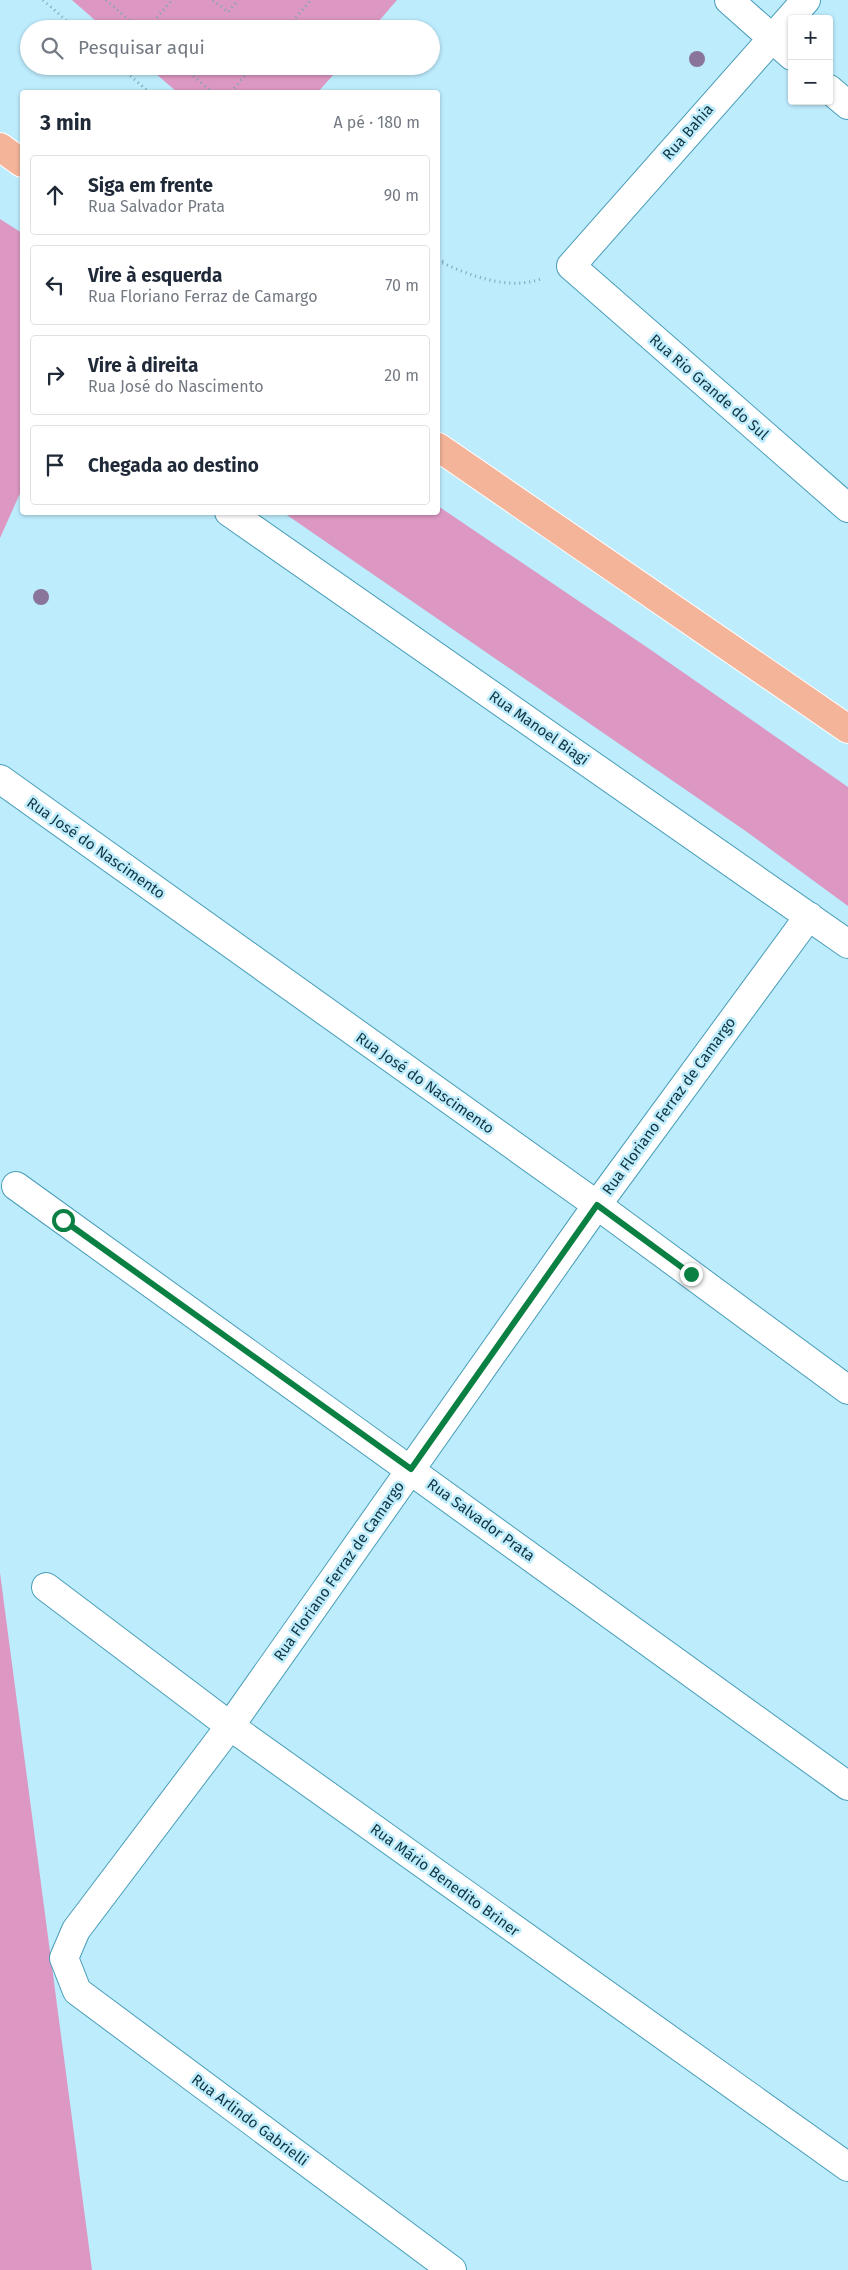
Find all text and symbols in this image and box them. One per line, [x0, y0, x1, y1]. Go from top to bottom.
map controls [788, 15, 833, 105]
button: + [788, 15, 833, 60]
search box [20, 20, 440, 75]
icon: search [38, 34, 66, 62]
text: Pesquisar aqui [78, 36, 205, 59]
button: − [788, 60, 833, 105]
street label: Rua Bahia [659, 100, 717, 164]
text: 3 min [40, 110, 92, 136]
text: A pé · 180 m [333, 113, 420, 132]
text: Siga em frente [88, 174, 213, 197]
icon: ahead [41, 181, 69, 209]
text: 90 m [384, 186, 419, 205]
text: Rua Salvador Prata [88, 197, 225, 216]
text: Vire à esquerda [88, 264, 222, 287]
icon: left [41, 271, 69, 299]
text: 70 m [385, 276, 419, 295]
text: Rua Floriano Ferraz de Camargo [88, 287, 317, 306]
street label: Rua Rio Grande do Sul [646, 330, 773, 444]
text: Vire à direita [88, 354, 198, 377]
icon: right [41, 361, 69, 389]
text: 20 m [384, 366, 419, 385]
text: Rua José do Nascimento [88, 377, 264, 396]
icon: arrive [41, 451, 69, 479]
text: Chegada ao destino [88, 454, 259, 477]
street label: Rua Manoel Biagi [486, 687, 592, 769]
street label: Rua José do Nascimento [23, 793, 169, 903]
street label: Rua Floriano Ferraz de Camargo [598, 1014, 740, 1198]
street label: Rua José do Nascimento [352, 1028, 498, 1138]
route start [52, 1209, 75, 1232]
route end [680, 1263, 703, 1286]
street label: Rua Salvador Prata [424, 1475, 538, 1565]
street label: Rua Floriano Ferraz de Camargo [270, 1478, 408, 1664]
street label: Rua Mário Benedito Briner [367, 1820, 523, 1940]
street label: Rua Arlindo Gabrielli [188, 2070, 312, 2170]

